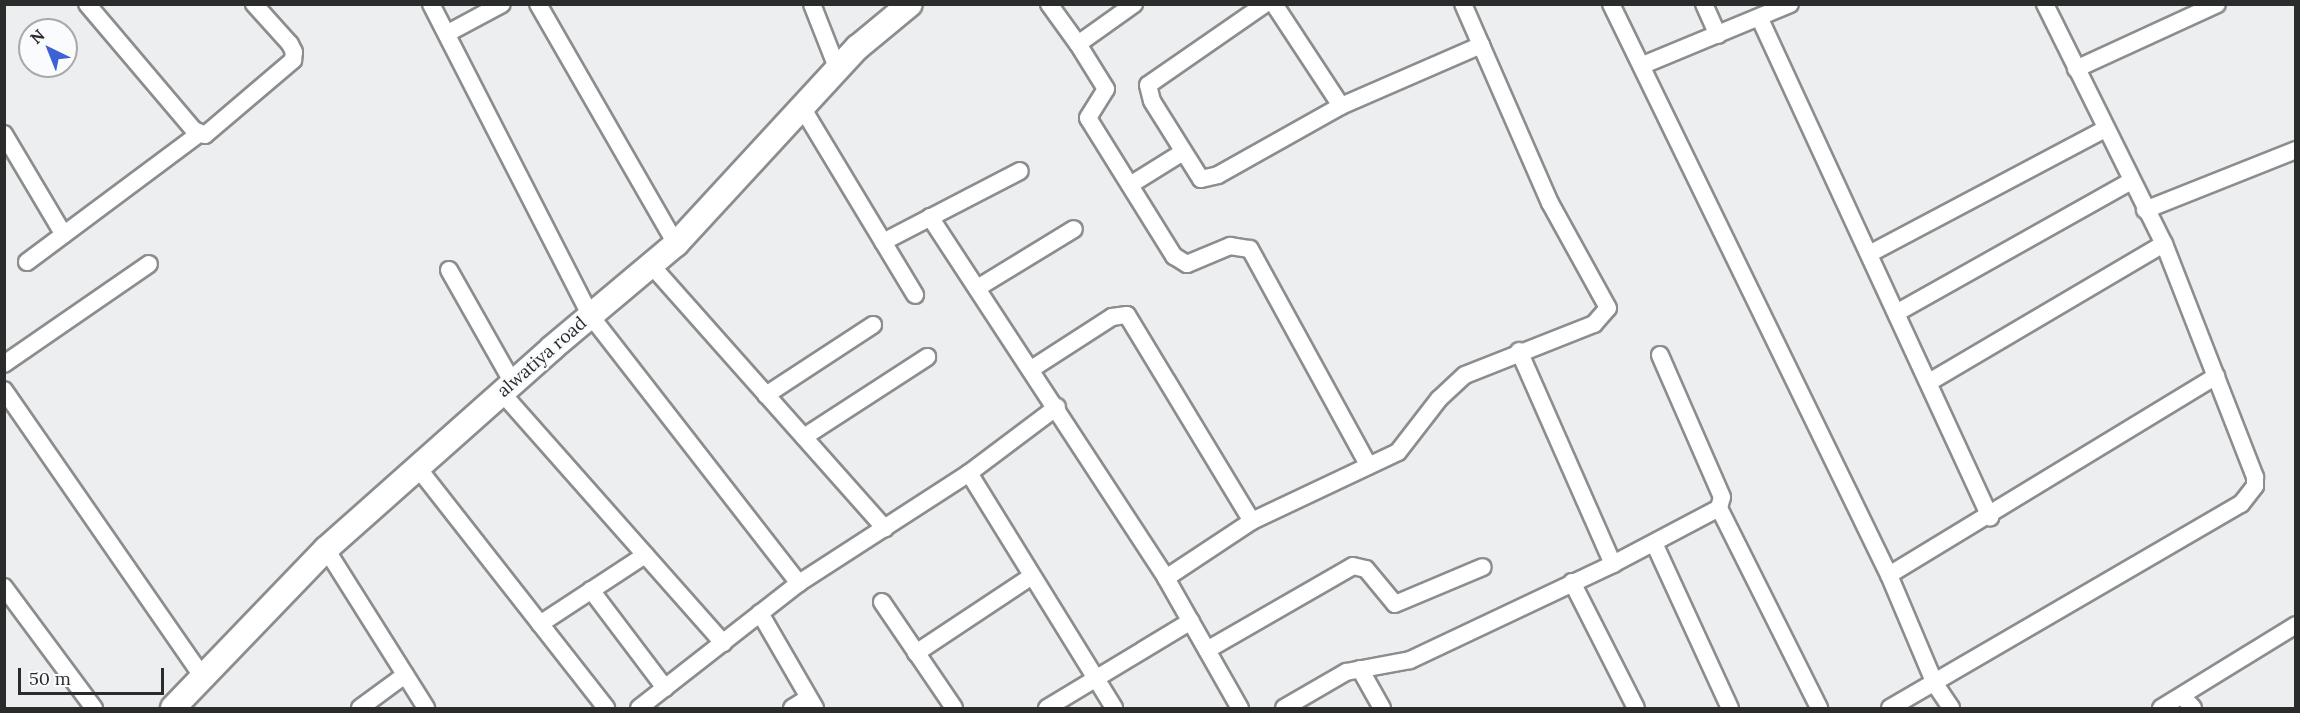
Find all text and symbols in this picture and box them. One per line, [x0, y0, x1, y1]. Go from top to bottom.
north arrow [18, 18, 78, 78]
text: N [26, 25, 48, 48]
street label: alwatiya road [493, 312, 591, 402]
scale bar [21, 656, 166, 694]
text: 50 m [29, 667, 71, 690]

